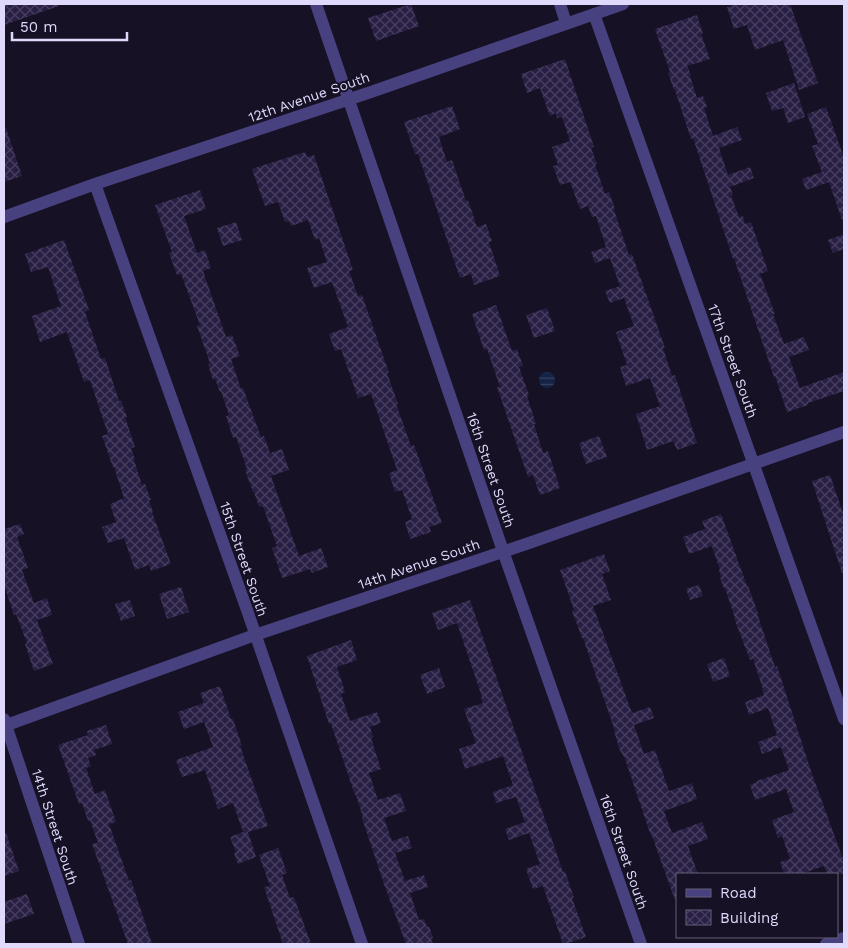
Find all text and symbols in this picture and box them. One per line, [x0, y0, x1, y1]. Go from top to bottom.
scale bar [12, 10, 128, 42]
text: 50 m [20, 18, 57, 36]
street label: 12th Avenue South [246, 69, 372, 125]
street label: 17th Street South [705, 302, 761, 420]
street label: 16th Street South [464, 410, 518, 530]
street label: 15th Street South [217, 499, 271, 619]
street label: 14th Avenue South [356, 536, 482, 592]
street label: 14th Street South [29, 767, 81, 887]
street label: 16th Street South [597, 792, 651, 912]
legend [676, 873, 838, 938]
text: Road [720, 884, 757, 902]
text: Building [720, 909, 778, 927]

